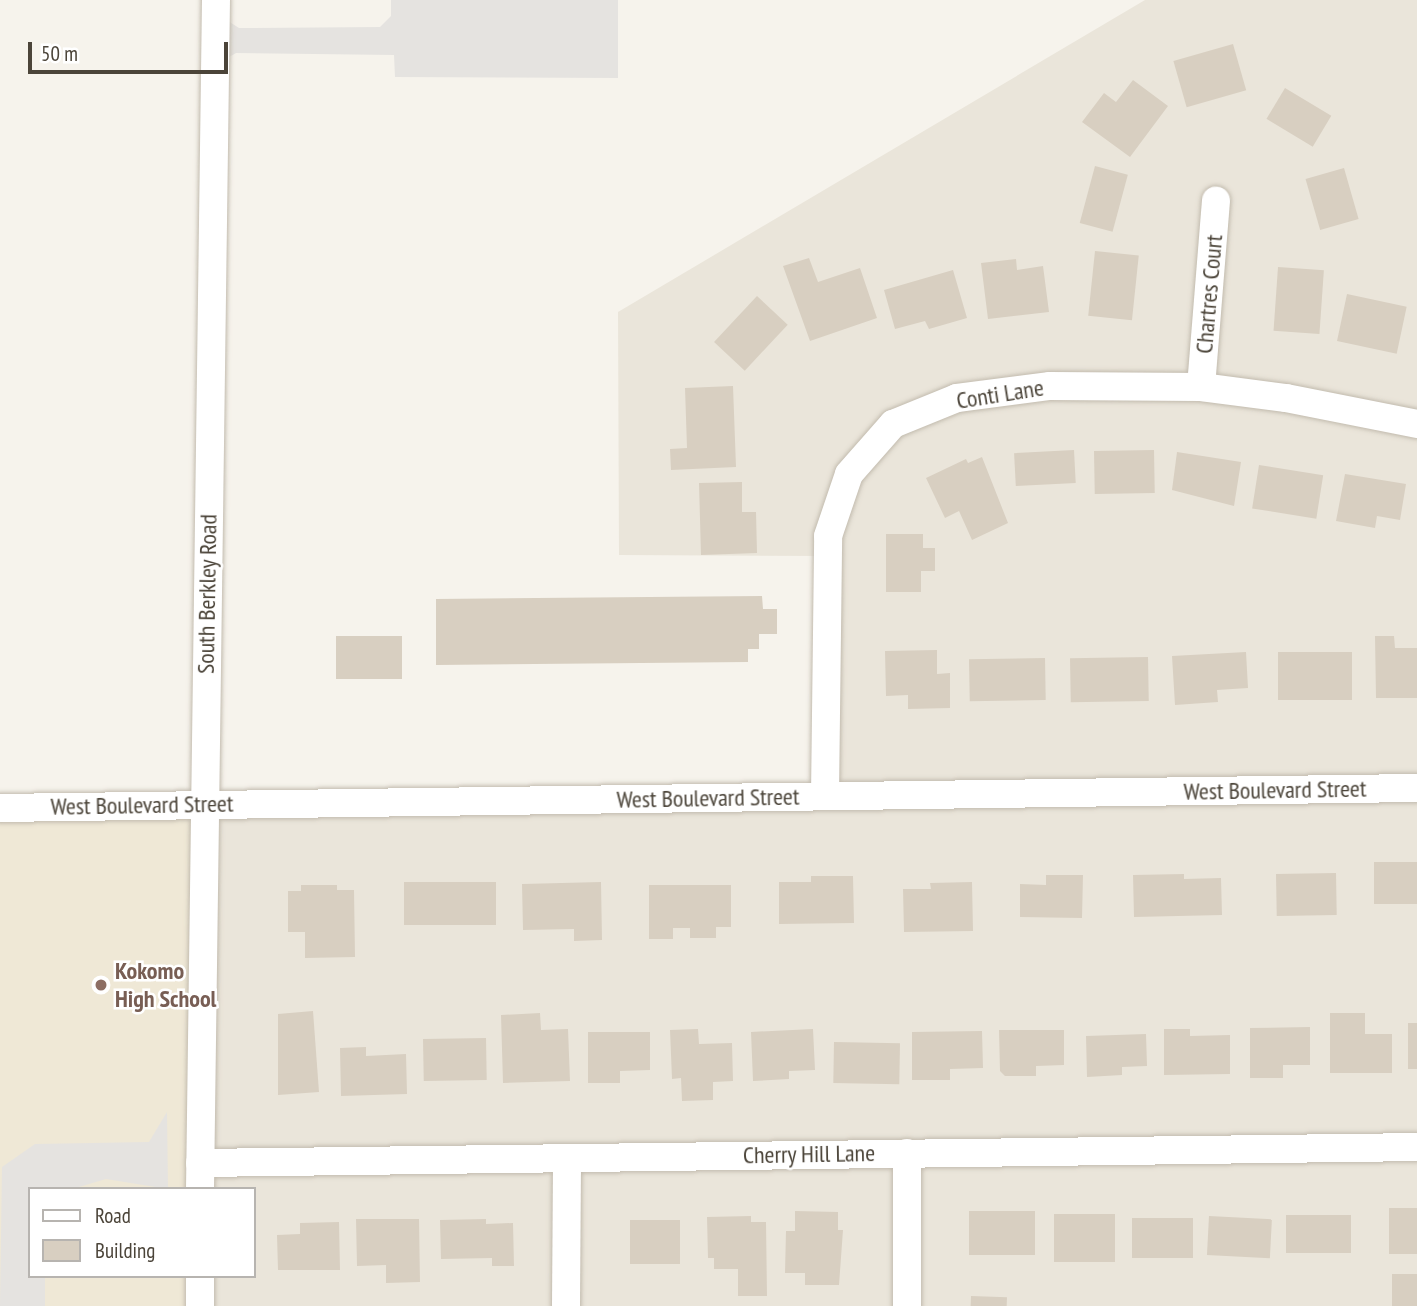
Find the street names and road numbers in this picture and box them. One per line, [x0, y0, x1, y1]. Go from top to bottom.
street label: Chartres Court [1189, 233, 1229, 355]
street label: Conti Lane [954, 373, 1046, 415]
street label: South Berkley Road [191, 513, 223, 675]
street label: West Boulevard Street [1183, 774, 1367, 806]
street label: West Boulevard Street [616, 782, 800, 814]
street label: West Boulevard Street [50, 789, 234, 821]
street label: Cherry Hill Lane [742, 1138, 876, 1170]

